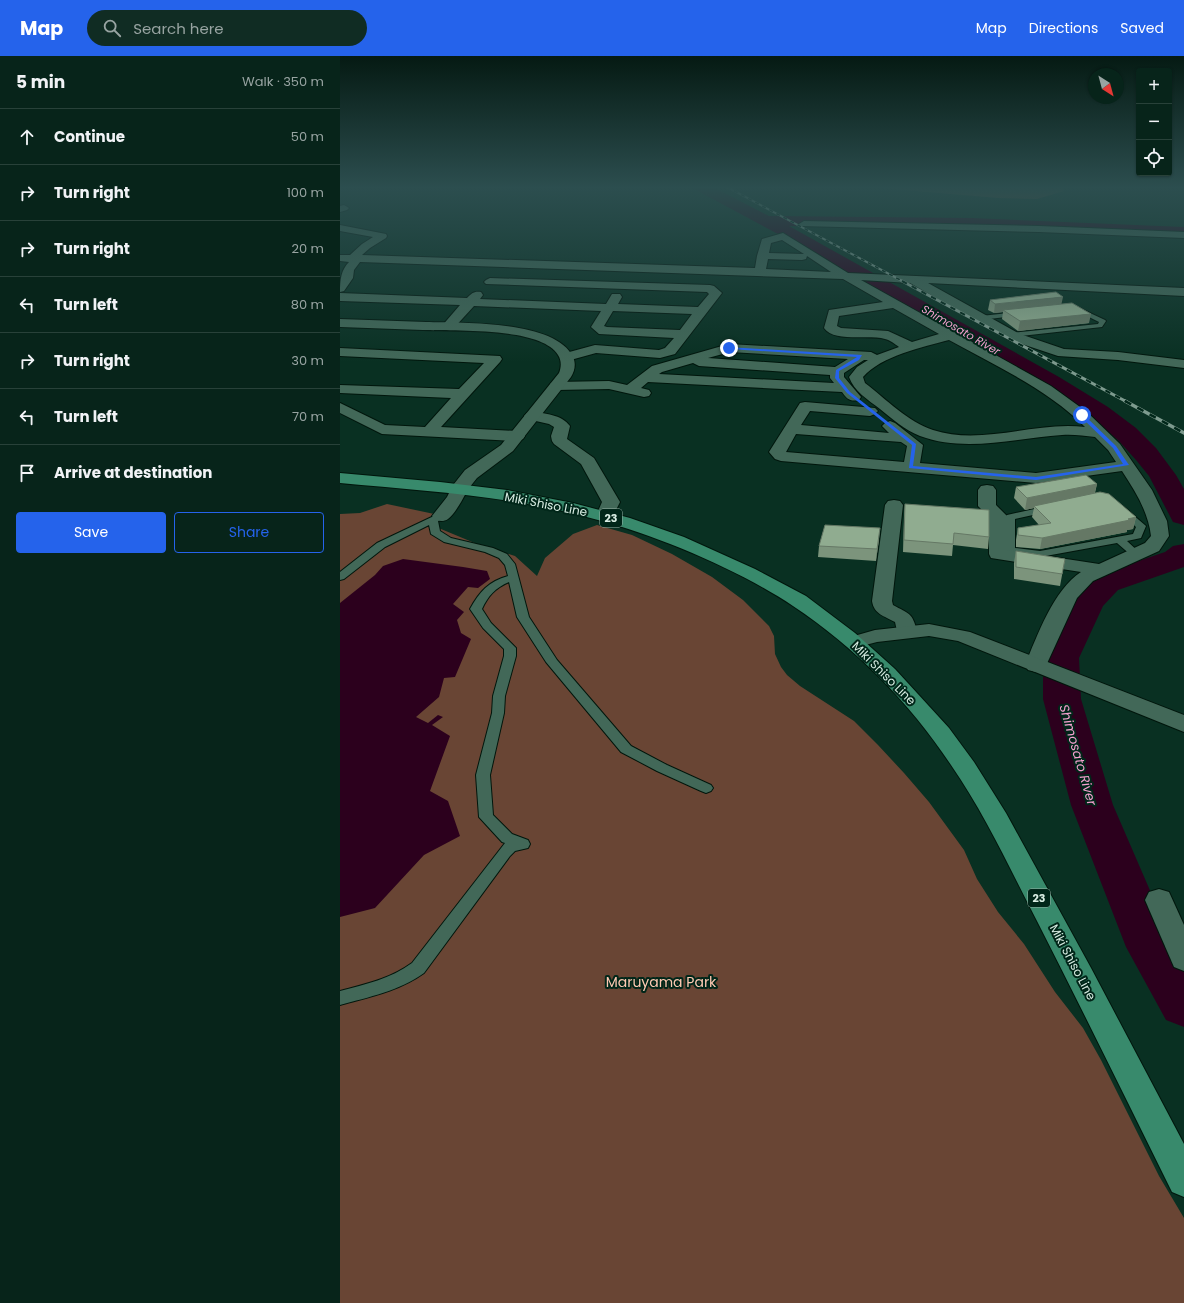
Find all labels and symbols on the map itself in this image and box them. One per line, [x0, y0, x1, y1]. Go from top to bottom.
north arrow [1088, 68, 1124, 104]
water label: Shimosato River [919, 301, 1004, 360]
route end [720, 339, 738, 357]
route start [1073, 406, 1091, 424]
street label: Miki Shiso Line [503, 488, 589, 520]
road number: 23 [600, 509, 622, 527]
street label: Miki Shiso Line [848, 637, 920, 709]
water label: Shimosato River [1054, 702, 1102, 809]
road number: 23 [1028, 889, 1050, 907]
street label: Miki Shiso Line [1046, 921, 1100, 1003]
park label: Maruyama Park [606, 972, 717, 992]

